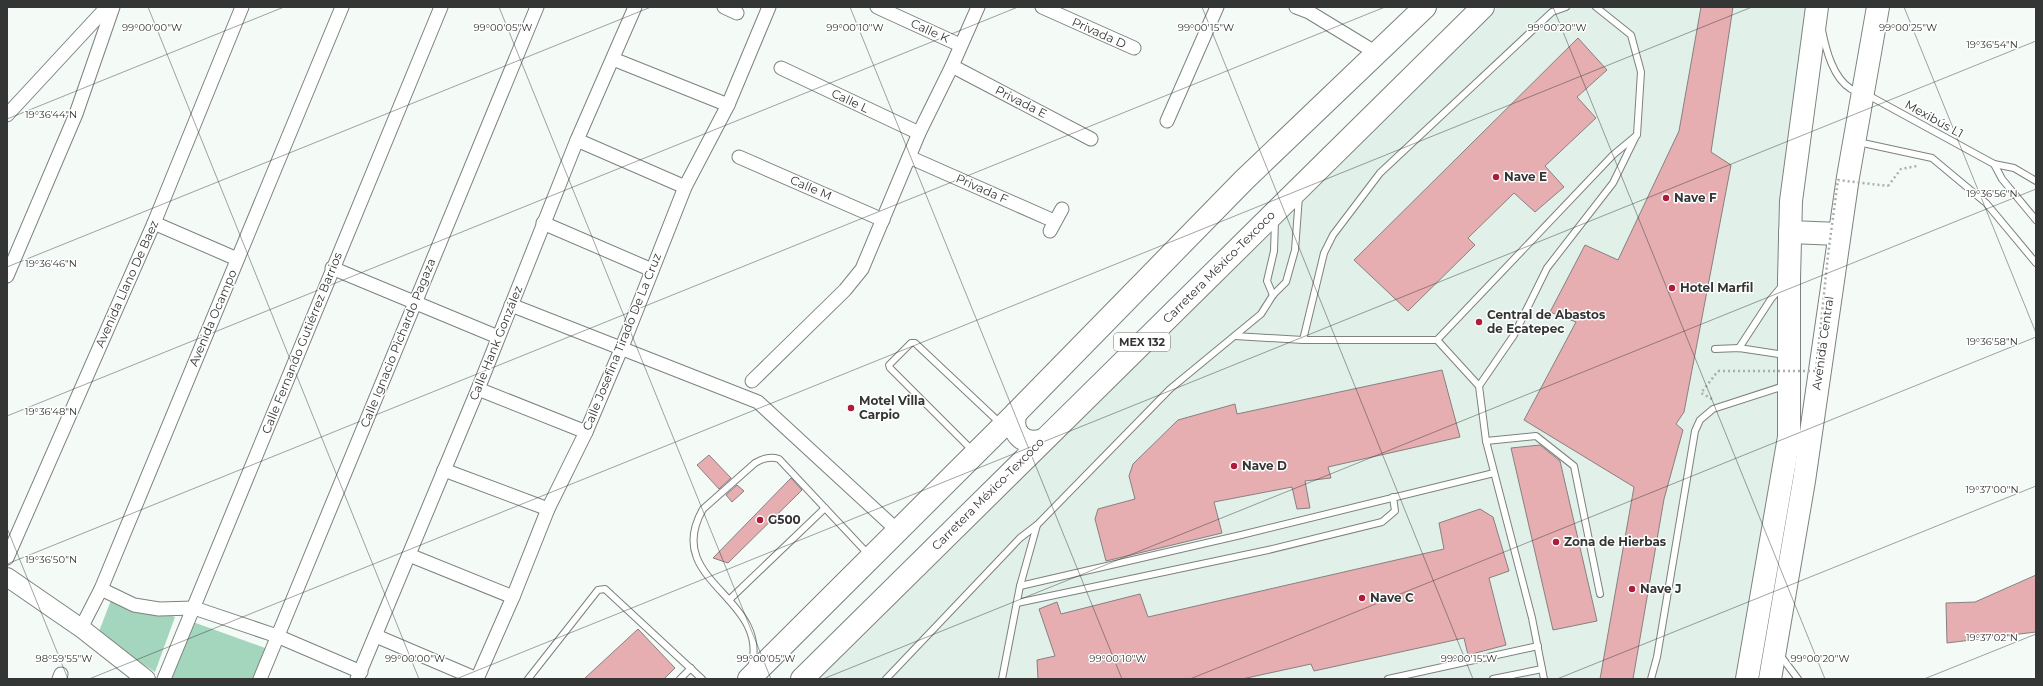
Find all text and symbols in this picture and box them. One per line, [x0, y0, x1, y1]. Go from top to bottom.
street label: Privada D [1070, 14, 1129, 51]
street label: Calle K [908, 15, 952, 46]
text: 99°00'00"W [122, 21, 182, 34]
text: 99°00'05"W [474, 21, 532, 34]
text: 99°00'10"W [826, 21, 884, 34]
text: 99°00'15"W [1178, 21, 1234, 34]
text: 99°00'20"W [1527, 21, 1587, 34]
text: 99°00'25"W [1879, 21, 1937, 34]
text: 19°36'54"N [1966, 38, 2018, 51]
street label: Privada E [993, 82, 1050, 121]
street label: Calle L [829, 85, 871, 116]
street label: Mexibús L1 [1902, 96, 1966, 141]
text: 19°36'44"N [25, 108, 77, 121]
place label: Nave E [1504, 169, 1547, 184]
street label: Privada F [954, 170, 1011, 207]
street label: Calle M [788, 172, 834, 203]
marker: Nave E [1491, 172, 1501, 182]
text: 19°36'56"N [1966, 187, 2018, 200]
place label: Nave F [1674, 190, 1717, 205]
marker: Nave F [1661, 193, 1671, 203]
street label: Carretera México-Texcoco [1159, 207, 1278, 326]
street label: Avenida Llano De Baez [92, 218, 161, 350]
street label: Calle Fernando Gutiérrez Barrios [258, 250, 345, 436]
street label: Calle Josefina Tirado De La Cruz [579, 251, 664, 433]
street label: Calle Ignacio Pichardo Pagaza [357, 256, 438, 430]
text: 19°36'46"N [25, 257, 77, 270]
street label: Avenida Ocampo [185, 267, 240, 369]
place label: Hotel Marfil [1680, 280, 1753, 295]
street label: Calle Hank González [466, 283, 525, 402]
marker: Hotel Marfil [1667, 283, 1677, 293]
street label: Avenida Central [1808, 295, 1837, 391]
place label: Central de Abastos de Ecatepec [1487, 307, 1606, 336]
marker: Central de Abastos de Ecatepec [1474, 317, 1484, 327]
road number: MEX 132 [1114, 333, 1170, 351]
text: 19°36'58"N [1966, 335, 2018, 348]
place label: Motel Villa Carpio [859, 393, 925, 422]
marker: Motel Villa Carpio [846, 403, 856, 413]
text: 19°36'48"N [25, 405, 77, 418]
street label: Carretera México-Texcoco [928, 434, 1047, 553]
place label: Nave D [1242, 458, 1287, 473]
marker: Nave D [1229, 461, 1239, 471]
text: 19°37'00"N [1965, 483, 2019, 496]
place label: G500 [768, 512, 801, 527]
marker: G500 [755, 515, 765, 525]
place label: Zona de Hierbas [1564, 534, 1667, 549]
marker: Zona de Hierbas [1551, 537, 1561, 547]
text: 19°36'50"N [25, 553, 77, 566]
place label: Nave J [1640, 581, 1681, 596]
marker: Nave J [1627, 584, 1637, 594]
place label: Nave C [1370, 590, 1414, 605]
marker: Nave C [1357, 593, 1367, 603]
text: 19°37'02"N [1966, 631, 2018, 644]
text: 98°59'55"W [36, 652, 92, 665]
text: 99°00'00"W [385, 652, 445, 665]
text: 99°00'05"W [737, 652, 795, 665]
text: 99°00'10"W [1089, 652, 1147, 665]
text: 99°00'15"W [1441, 652, 1497, 665]
text: 99°00'20"W [1790, 652, 1850, 665]

